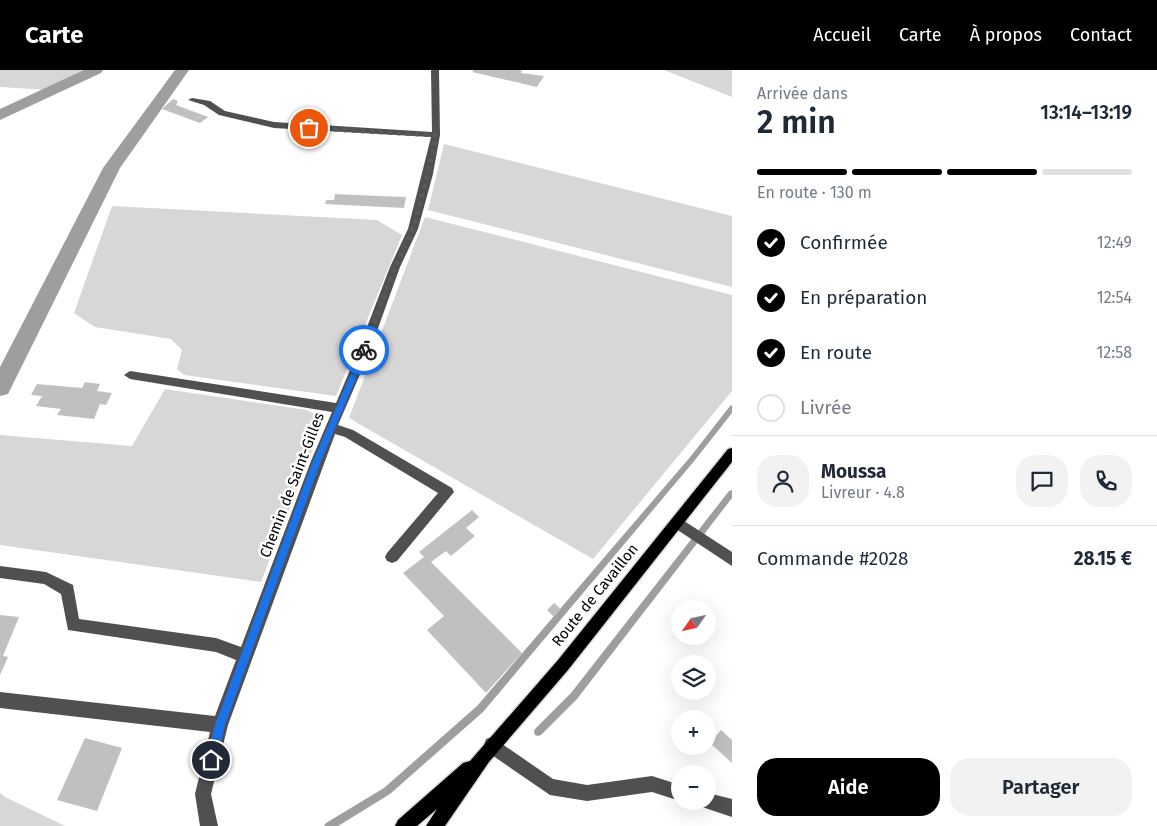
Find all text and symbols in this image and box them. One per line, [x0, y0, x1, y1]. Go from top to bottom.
text: Carte [25, 21, 83, 49]
text: Accueil [813, 24, 871, 46]
text: Carte [899, 24, 942, 46]
text: À propos [970, 24, 1042, 46]
text: Contact [1070, 24, 1132, 46]
text: Arrivée dans [757, 84, 848, 103]
text: 13:14–13:19 [1040, 101, 1132, 124]
text: 2 min [757, 103, 836, 141]
pin [288, 107, 330, 149]
icon: bag [295, 114, 323, 142]
text: En route · 130 m [757, 183, 872, 202]
icon: check [757, 229, 785, 257]
text: Confirmée [800, 231, 888, 254]
text: 12:49 [1097, 233, 1132, 252]
icon: check [757, 284, 785, 312]
text: En préparation [800, 286, 927, 309]
text: 12:54 [1097, 288, 1132, 307]
courier [339, 325, 389, 375]
icon: bike [350, 336, 378, 364]
icon: check [757, 339, 785, 367]
text: En route [800, 341, 872, 364]
text: 12:58 [1096, 343, 1132, 362]
text: Livrée [800, 396, 852, 419]
street label: Chemin de Saint-Gilles [256, 410, 328, 560]
button: person [757, 455, 809, 507]
button: chat [1016, 455, 1068, 507]
button: phone [1080, 455, 1132, 507]
text: Moussa [821, 460, 886, 483]
text: Livreur · 4.8 [821, 483, 905, 502]
street label: Route de Cavaillon [548, 540, 642, 650]
text: Commande #2028 [757, 547, 909, 570]
text: 28.15 € [1074, 547, 1132, 570]
north arrow [671, 600, 716, 645]
map controls [671, 600, 716, 810]
button: layers [671, 655, 716, 700]
button: + [671, 710, 716, 755]
pin [190, 739, 232, 781]
icon: home [197, 746, 225, 774]
button: Aide [757, 758, 940, 816]
button: Partager [950, 758, 1132, 816]
button: − [671, 765, 716, 810]

